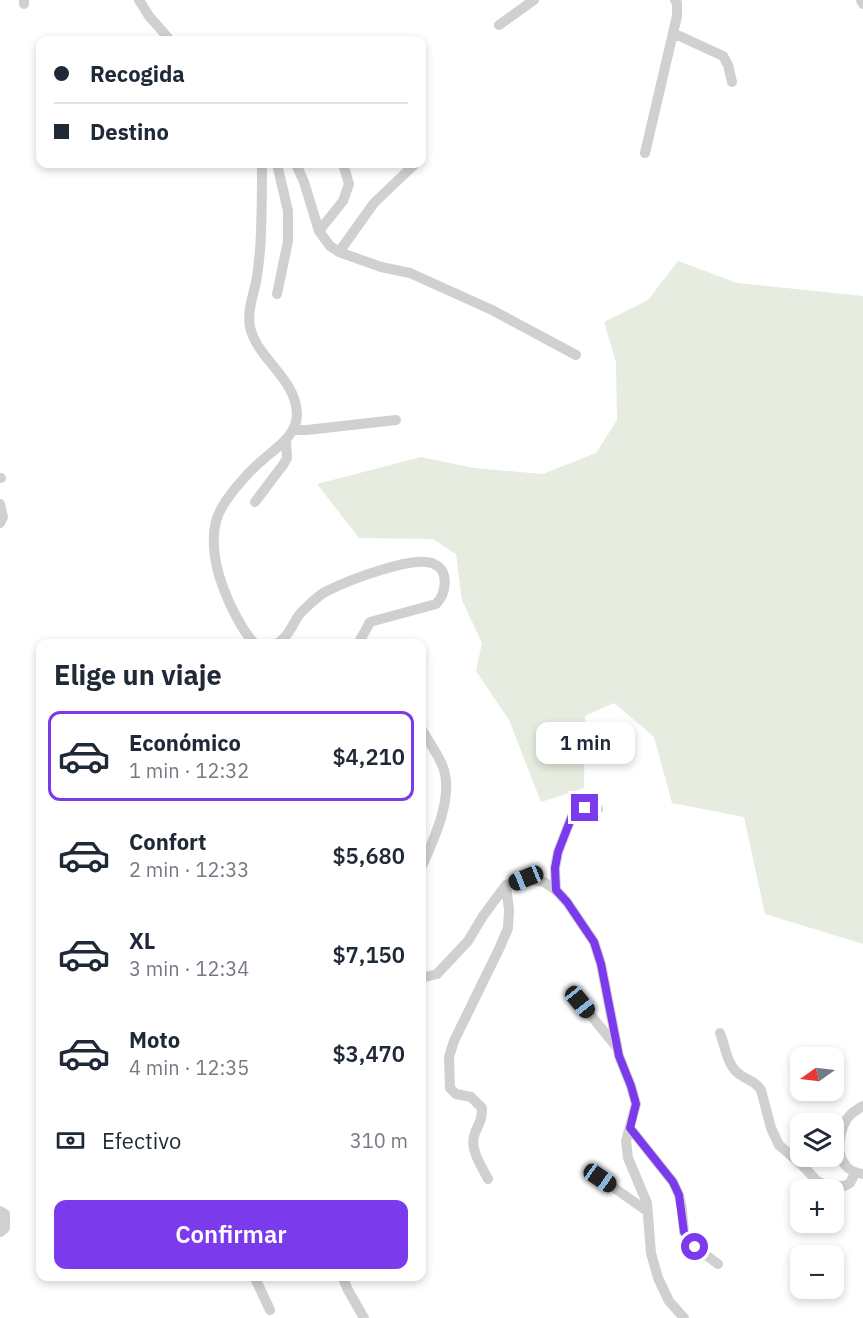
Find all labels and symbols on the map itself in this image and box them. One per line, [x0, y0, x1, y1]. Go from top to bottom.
callout: 1 min [536, 721, 634, 763]
route end [571, 794, 598, 821]
car [506, 863, 546, 893]
car [562, 982, 598, 1022]
north arrow [790, 1047, 844, 1101]
car [580, 1160, 620, 1196]
route start [681, 1233, 708, 1260]

